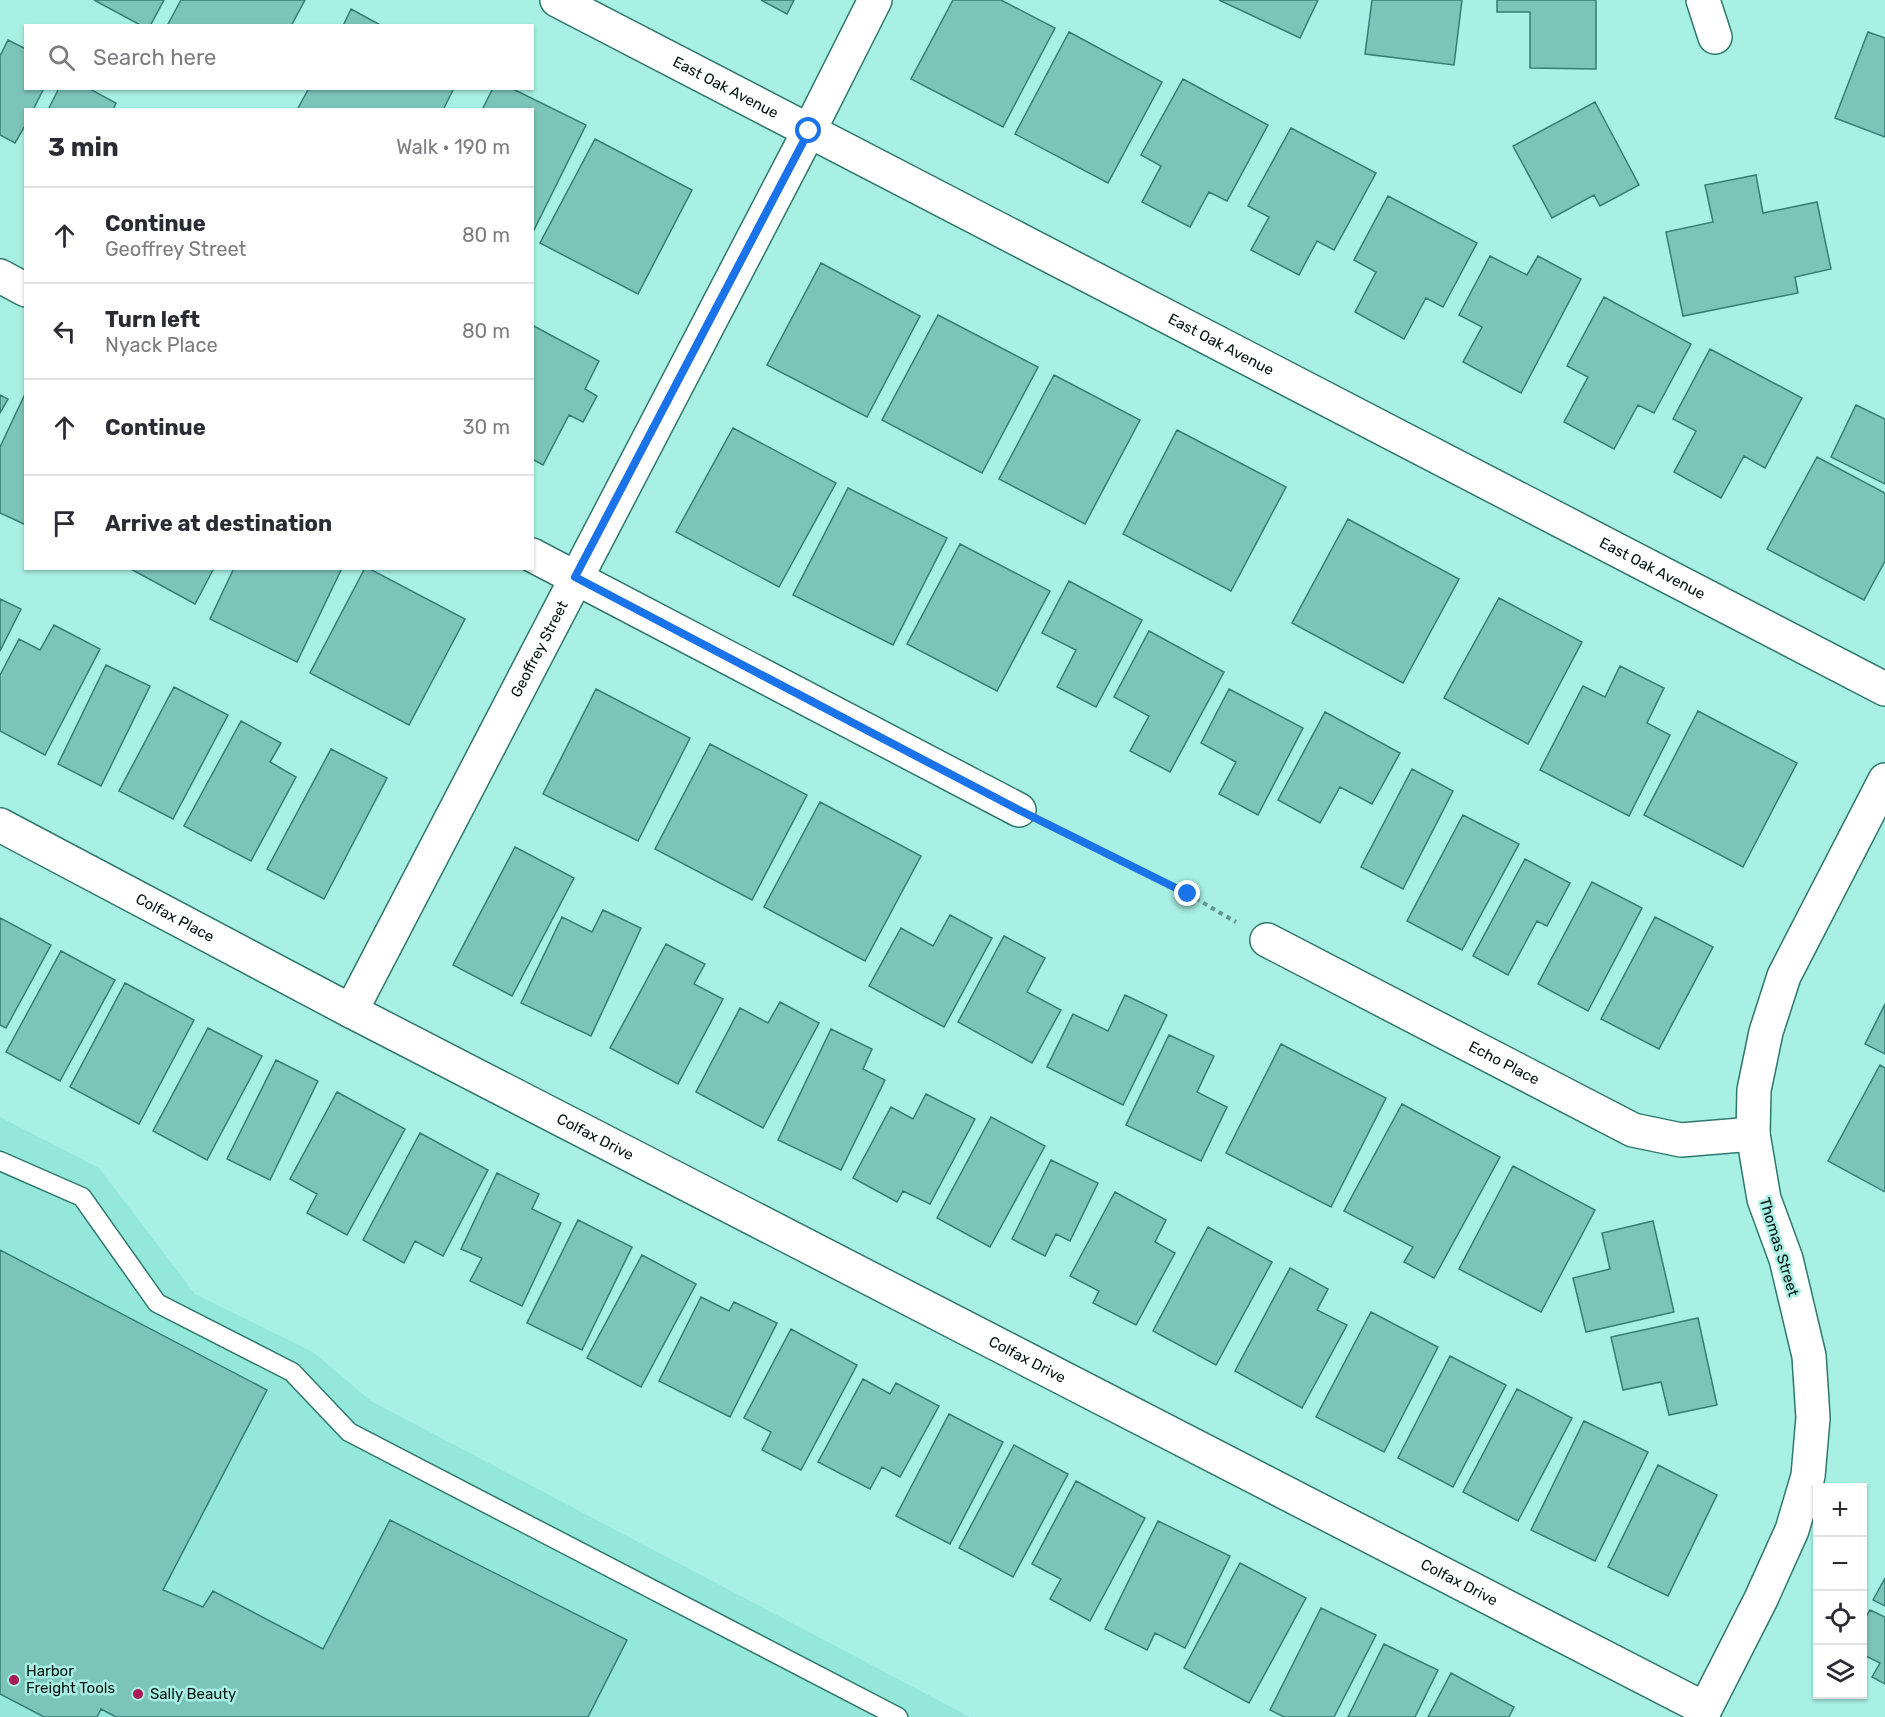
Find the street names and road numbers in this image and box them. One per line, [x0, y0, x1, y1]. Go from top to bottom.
street label: East Oak Avenue [670, 53, 781, 122]
street label: East Oak Avenue [1165, 310, 1277, 379]
street label: East Oak Avenue [1597, 533, 1708, 603]
street label: Geoffrey Street [507, 598, 572, 700]
street label: Colfax Place [133, 890, 217, 946]
street label: Echo Place [1466, 1037, 1542, 1089]
street label: Colfax Drive [554, 1110, 637, 1164]
street label: Thomas Street [1755, 1195, 1803, 1299]
street label: Colfax Drive [986, 1332, 1069, 1387]
street label: Colfax Drive [1418, 1555, 1501, 1610]

